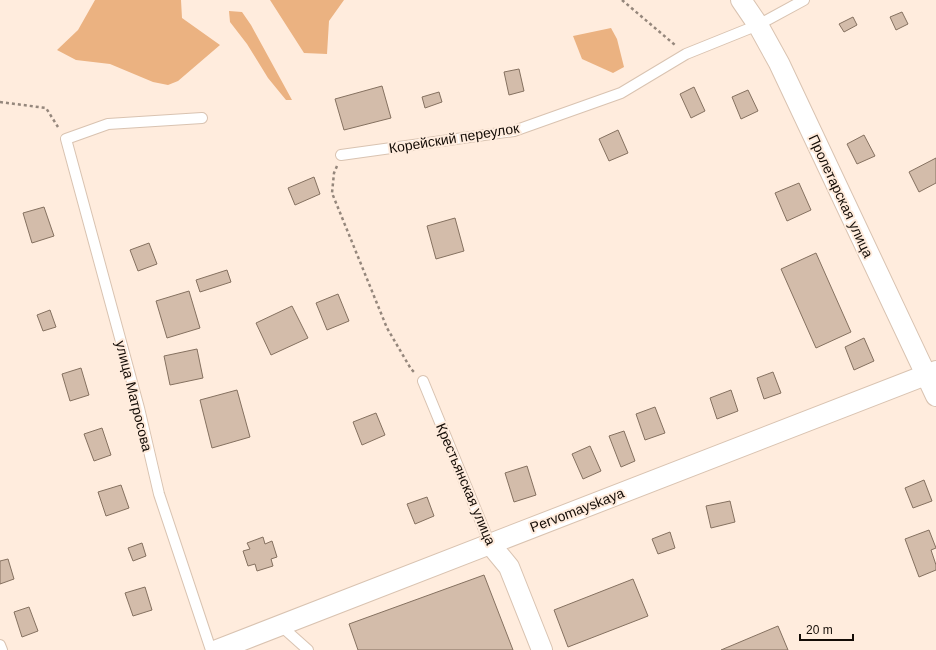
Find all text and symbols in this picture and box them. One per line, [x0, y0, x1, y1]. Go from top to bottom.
street label: Корейский переулок [388, 120, 521, 156]
street label: Пролетарская улица [805, 132, 877, 260]
street label: улица Матросова [112, 339, 156, 453]
street label: Крестьянская улица [433, 421, 499, 548]
street label: Pervomayskaya [528, 485, 627, 535]
scale bar [800, 616, 853, 642]
text: 20 m [806, 623, 833, 637]

